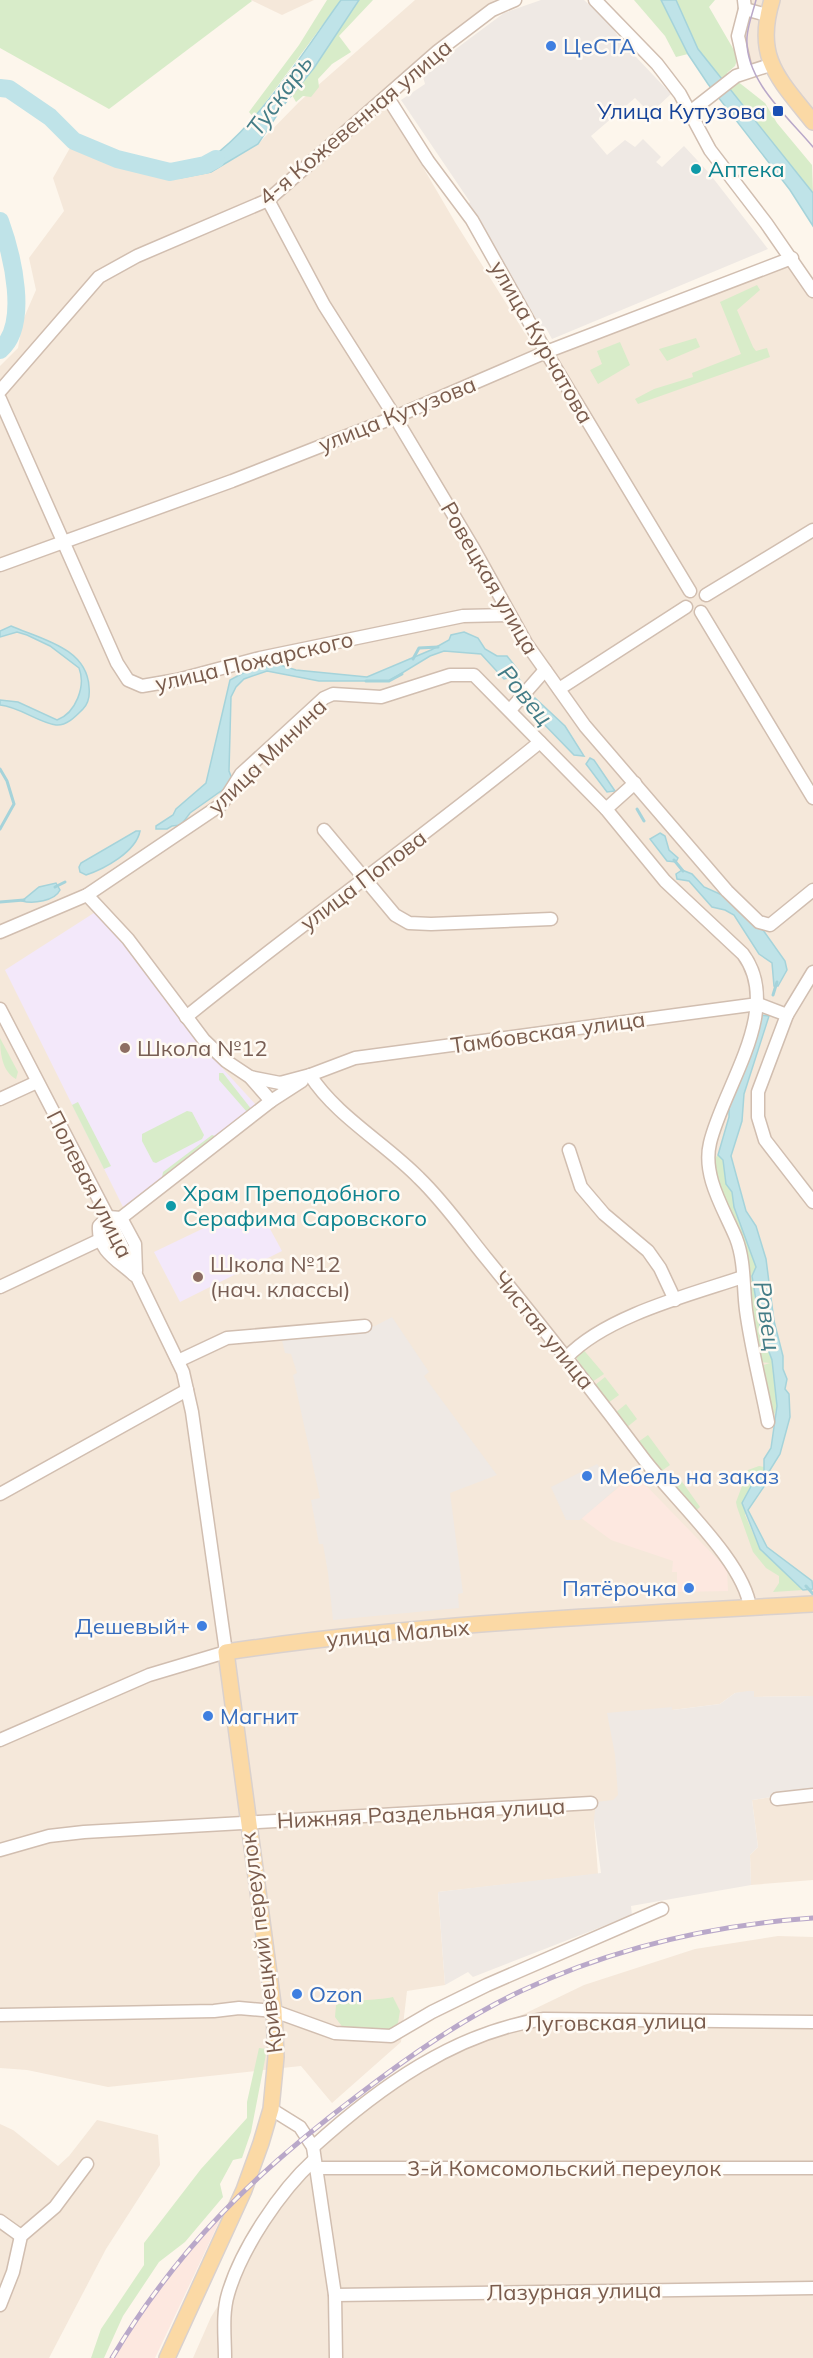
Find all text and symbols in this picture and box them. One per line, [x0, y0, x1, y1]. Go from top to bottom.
place label: ЦеСТА [563, 32, 635, 60]
street label: 4-я Кожевенная улица [253, 33, 457, 211]
marker: ЦеСТА [544, 39, 558, 53]
water label: Тускарь [240, 49, 318, 141]
place label: Улица Кутузова [596, 97, 766, 125]
marker: Улица Кутузова [771, 104, 785, 118]
place label: Аптека [708, 155, 785, 183]
marker: Аптека [689, 162, 703, 176]
street label: улица Курчатова [484, 256, 600, 428]
street label: улица Кутузова [314, 370, 480, 458]
street label: Ровецкая улица [435, 497, 545, 659]
street label: улица Пожарского [152, 625, 356, 697]
water label: Ровец [492, 658, 560, 732]
street label: улица Минина [202, 692, 332, 820]
street label: улица Попова [294, 823, 432, 937]
street label: Тамбовская улица [449, 1004, 647, 1060]
place label: Школа №12 [137, 1034, 268, 1062]
marker: Школа №12 [118, 1041, 132, 1055]
street label: Полевая улица [41, 1105, 139, 1263]
place label: Храм Преподобного Серафима Саровского [183, 1179, 427, 1232]
marker: Храм Преподобного Серафима Саровского [164, 1199, 178, 1213]
place label: Школа №12 (нач. классы) [210, 1250, 350, 1303]
street label: Чистая улица [488, 1265, 600, 1395]
marker: Школа №12 (нач. классы) [191, 1270, 205, 1284]
water label: Ровец [748, 1279, 788, 1353]
place label: Мебель на заказ [599, 1462, 779, 1490]
marker: Мебель на заказ [580, 1469, 594, 1483]
place label: Пятёрочка [562, 1574, 677, 1602]
marker: Пятёрочка [682, 1581, 696, 1595]
place label: Дешевый+ [75, 1612, 190, 1640]
street label: улица Малых [325, 1613, 471, 1653]
marker: Дешевый+ [195, 1619, 209, 1633]
place label: Магнит [220, 1702, 298, 1730]
marker: Магнит [201, 1709, 215, 1723]
street label: Нижняя Раздельная улица [276, 1791, 566, 1835]
street label: Кривецкий переулок [234, 1831, 288, 2055]
place label: Ozon [309, 1980, 363, 2008]
marker: Ozon [290, 1987, 304, 2001]
street label: Луговская улица [525, 2006, 707, 2038]
street label: 3-й Комсомольский переулок [407, 2154, 721, 2182]
street label: Лазурная улица [486, 2275, 662, 2307]

